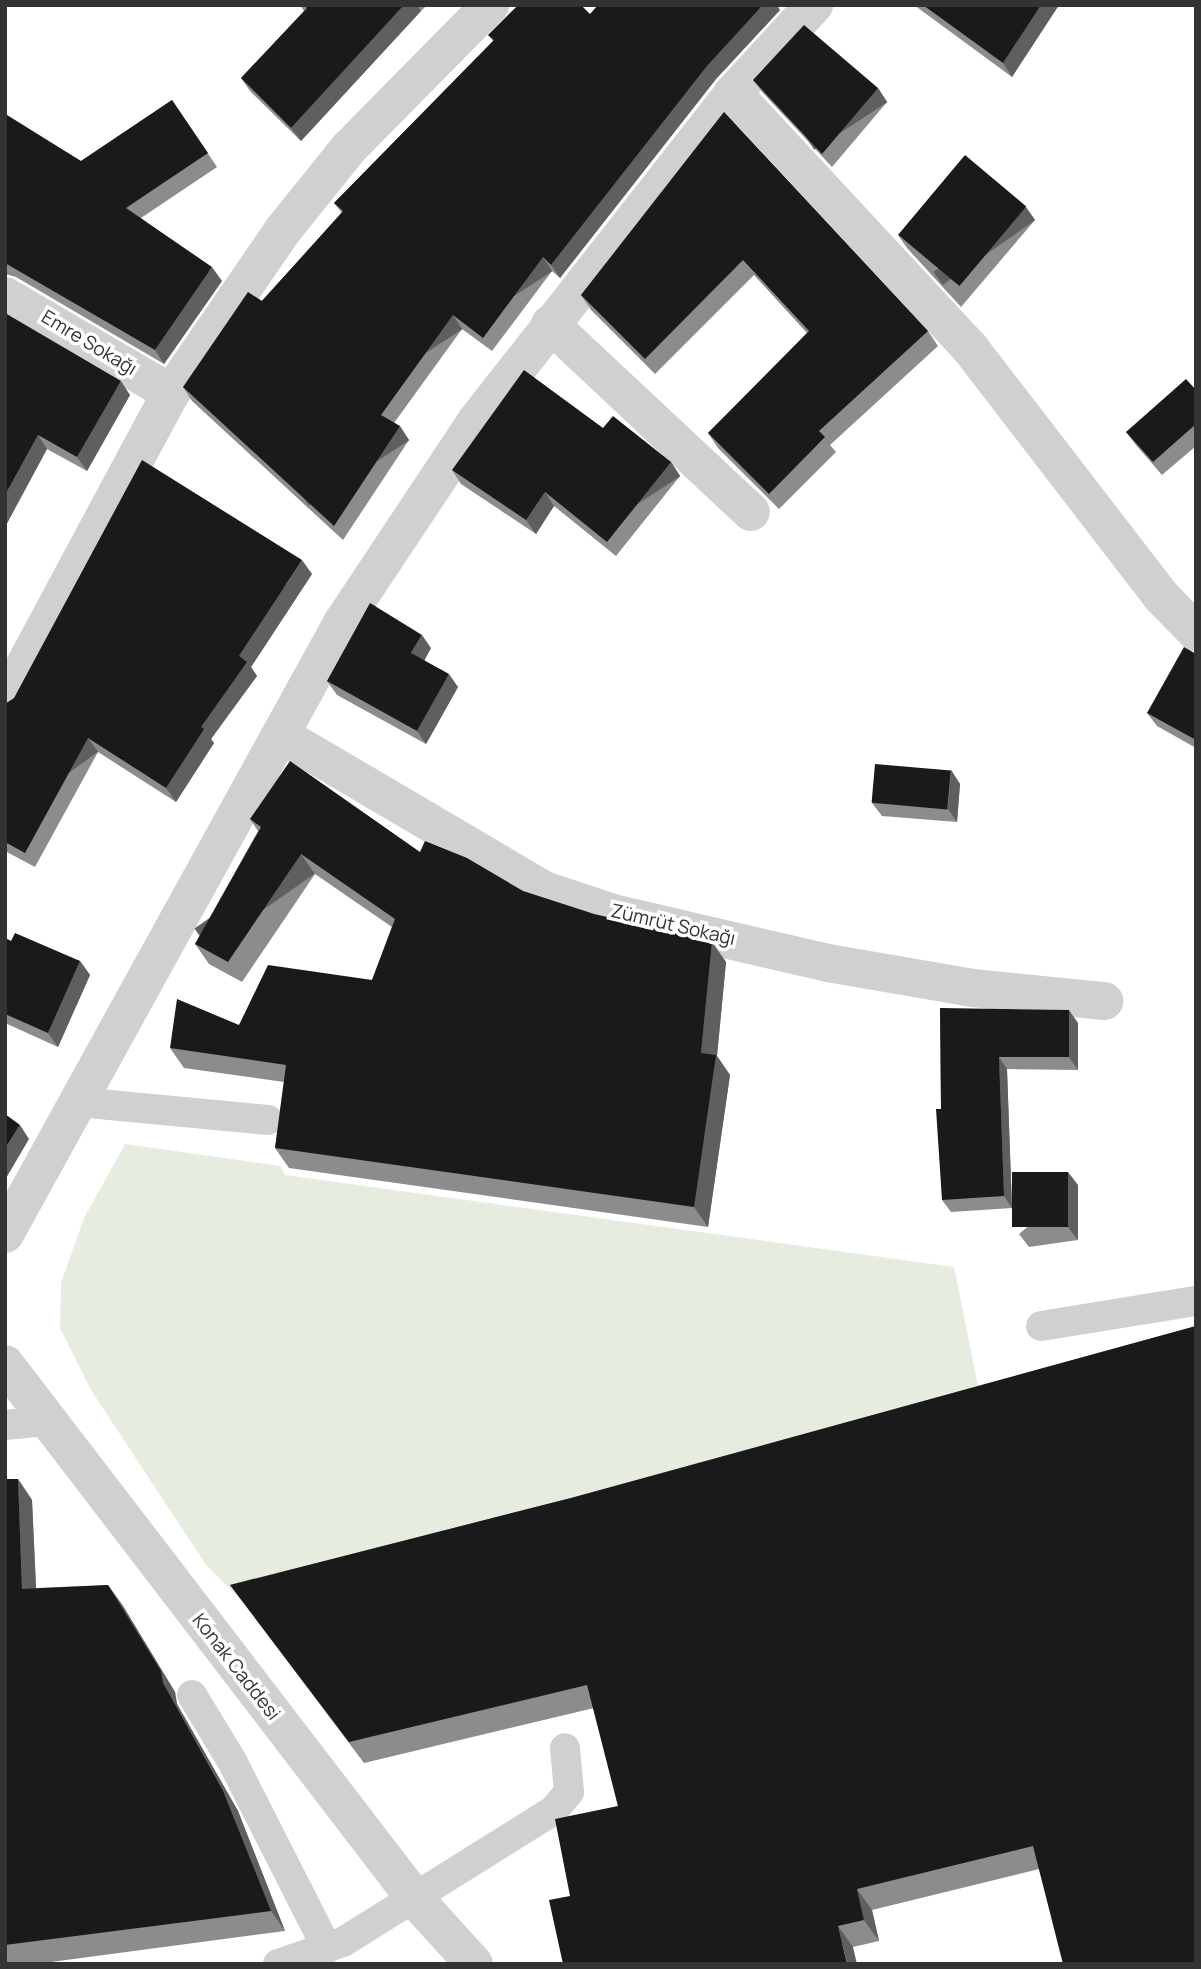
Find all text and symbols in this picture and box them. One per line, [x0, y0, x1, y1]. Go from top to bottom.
street label: Emre Sokağı [37, 306, 141, 380]
street label: Zümrüt Sokağı [608, 900, 738, 950]
street label: Konak Caddesi [187, 1609, 285, 1725]

